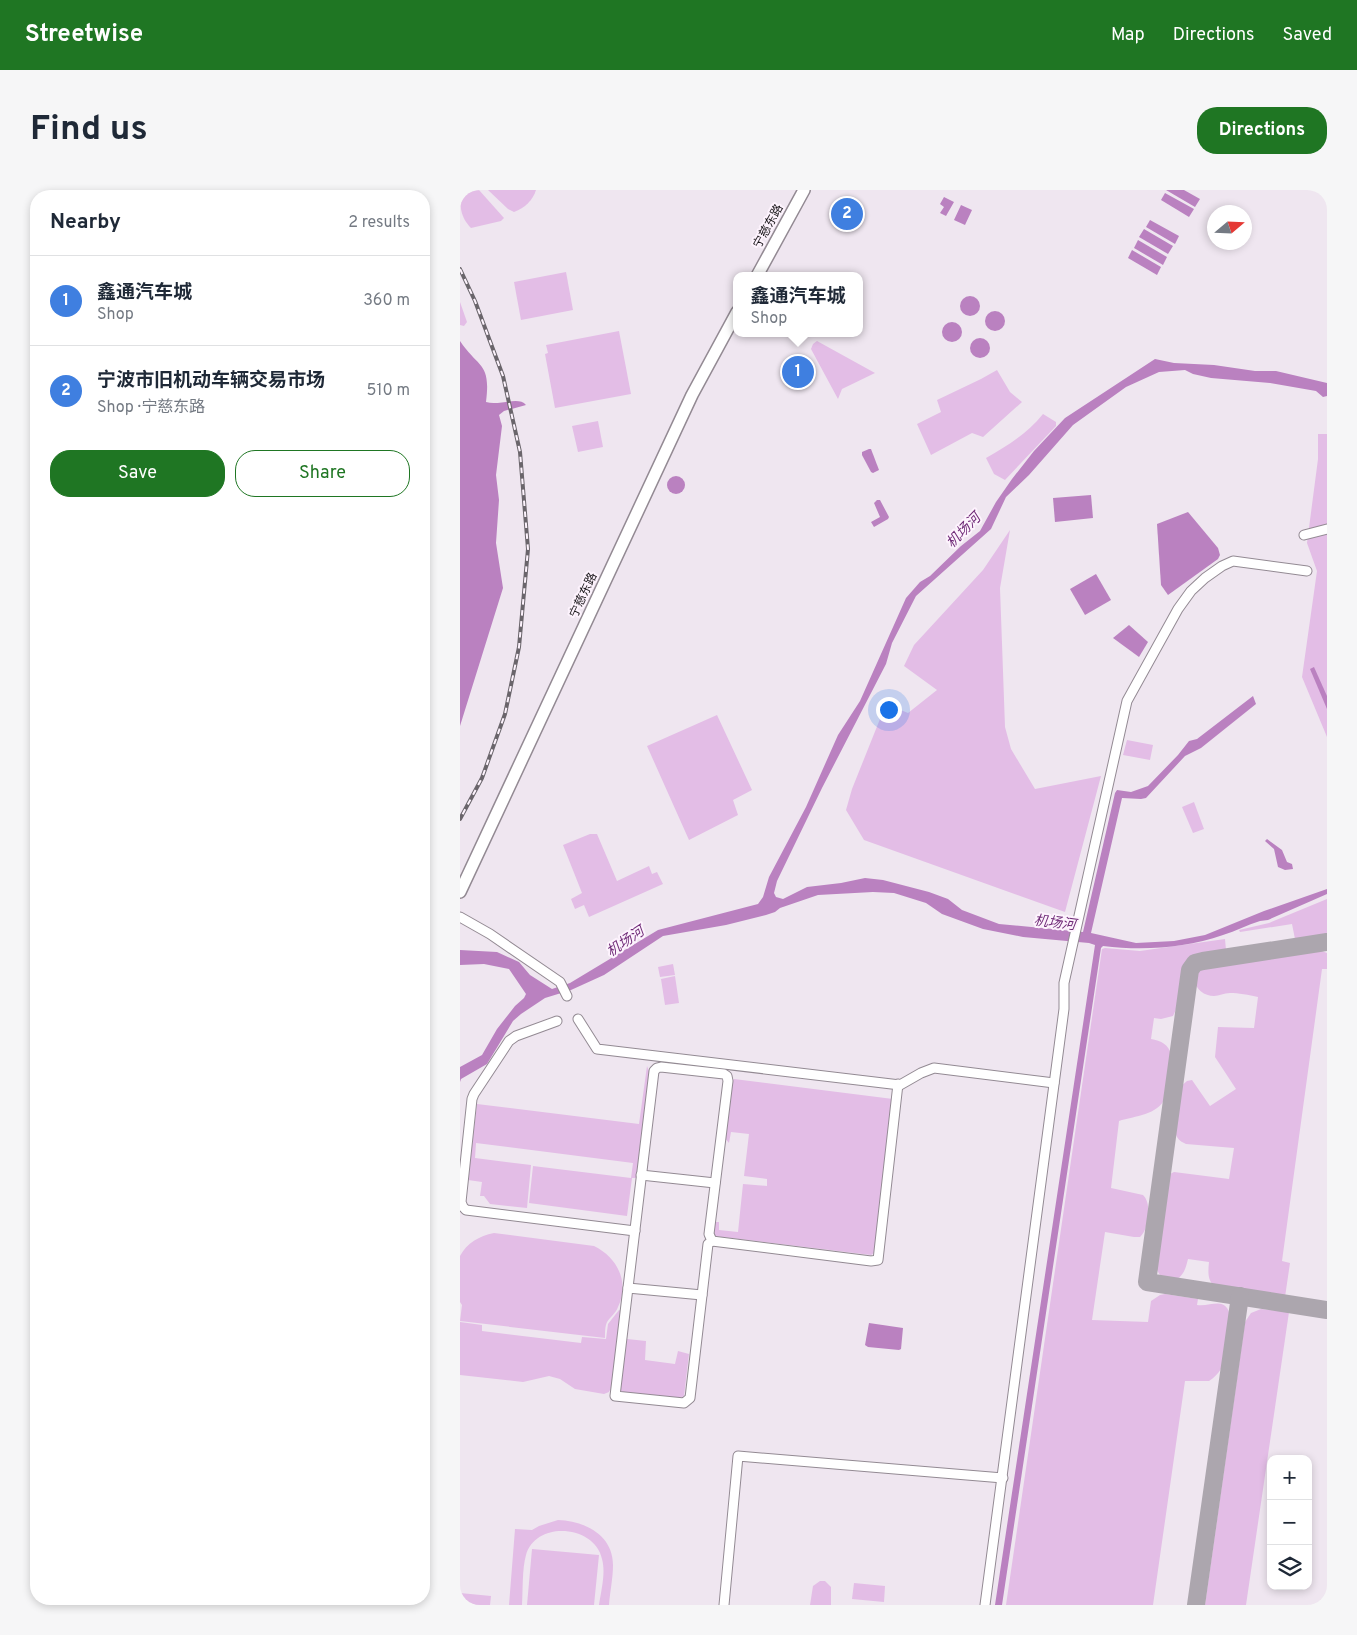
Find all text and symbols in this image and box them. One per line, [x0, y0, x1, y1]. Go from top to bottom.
text: Streetwise [25, 20, 143, 50]
text: Map [1111, 24, 1145, 47]
text: Directions [1173, 24, 1255, 47]
text: Saved [1283, 24, 1332, 47]
button: Directions [1197, 107, 1327, 154]
text: Find us [30, 108, 148, 152]
pin: 2 [831, 195, 863, 233]
street label: 宁慈东路 [750, 202, 788, 251]
north arrow [1207, 205, 1252, 250]
text: Nearby [50, 209, 121, 236]
text: 2 results [348, 213, 410, 233]
popup [733, 272, 863, 337]
text: 鑫通汽车城 [97, 281, 192, 305]
text: 鑫通汽车城 [750, 285, 846, 309]
text: 1 [63, 291, 69, 311]
text: 360 m [363, 291, 410, 311]
text: Shop [97, 305, 134, 325]
text: Shop [750, 309, 787, 329]
pin: 1 [782, 353, 814, 391]
text: 宁波市旧机动车辆交易市场 [97, 369, 325, 393]
text: 2 [61, 381, 71, 401]
text: 510 m [367, 381, 410, 401]
text: Shop · 宁慈东路 [97, 398, 205, 418]
button: Save [50, 450, 225, 497]
button: Share [235, 450, 410, 497]
water label: 机场河 [943, 508, 987, 552]
street label: 宁慈东路 [567, 570, 601, 621]
your location [876, 697, 902, 723]
water label: 机场河 [1033, 912, 1080, 935]
water label: 机场河 [604, 922, 650, 961]
map controls [1267, 1455, 1312, 1590]
button: + [1267, 1455, 1312, 1500]
button: − [1267, 1500, 1312, 1545]
button: layers [1267, 1545, 1312, 1590]

